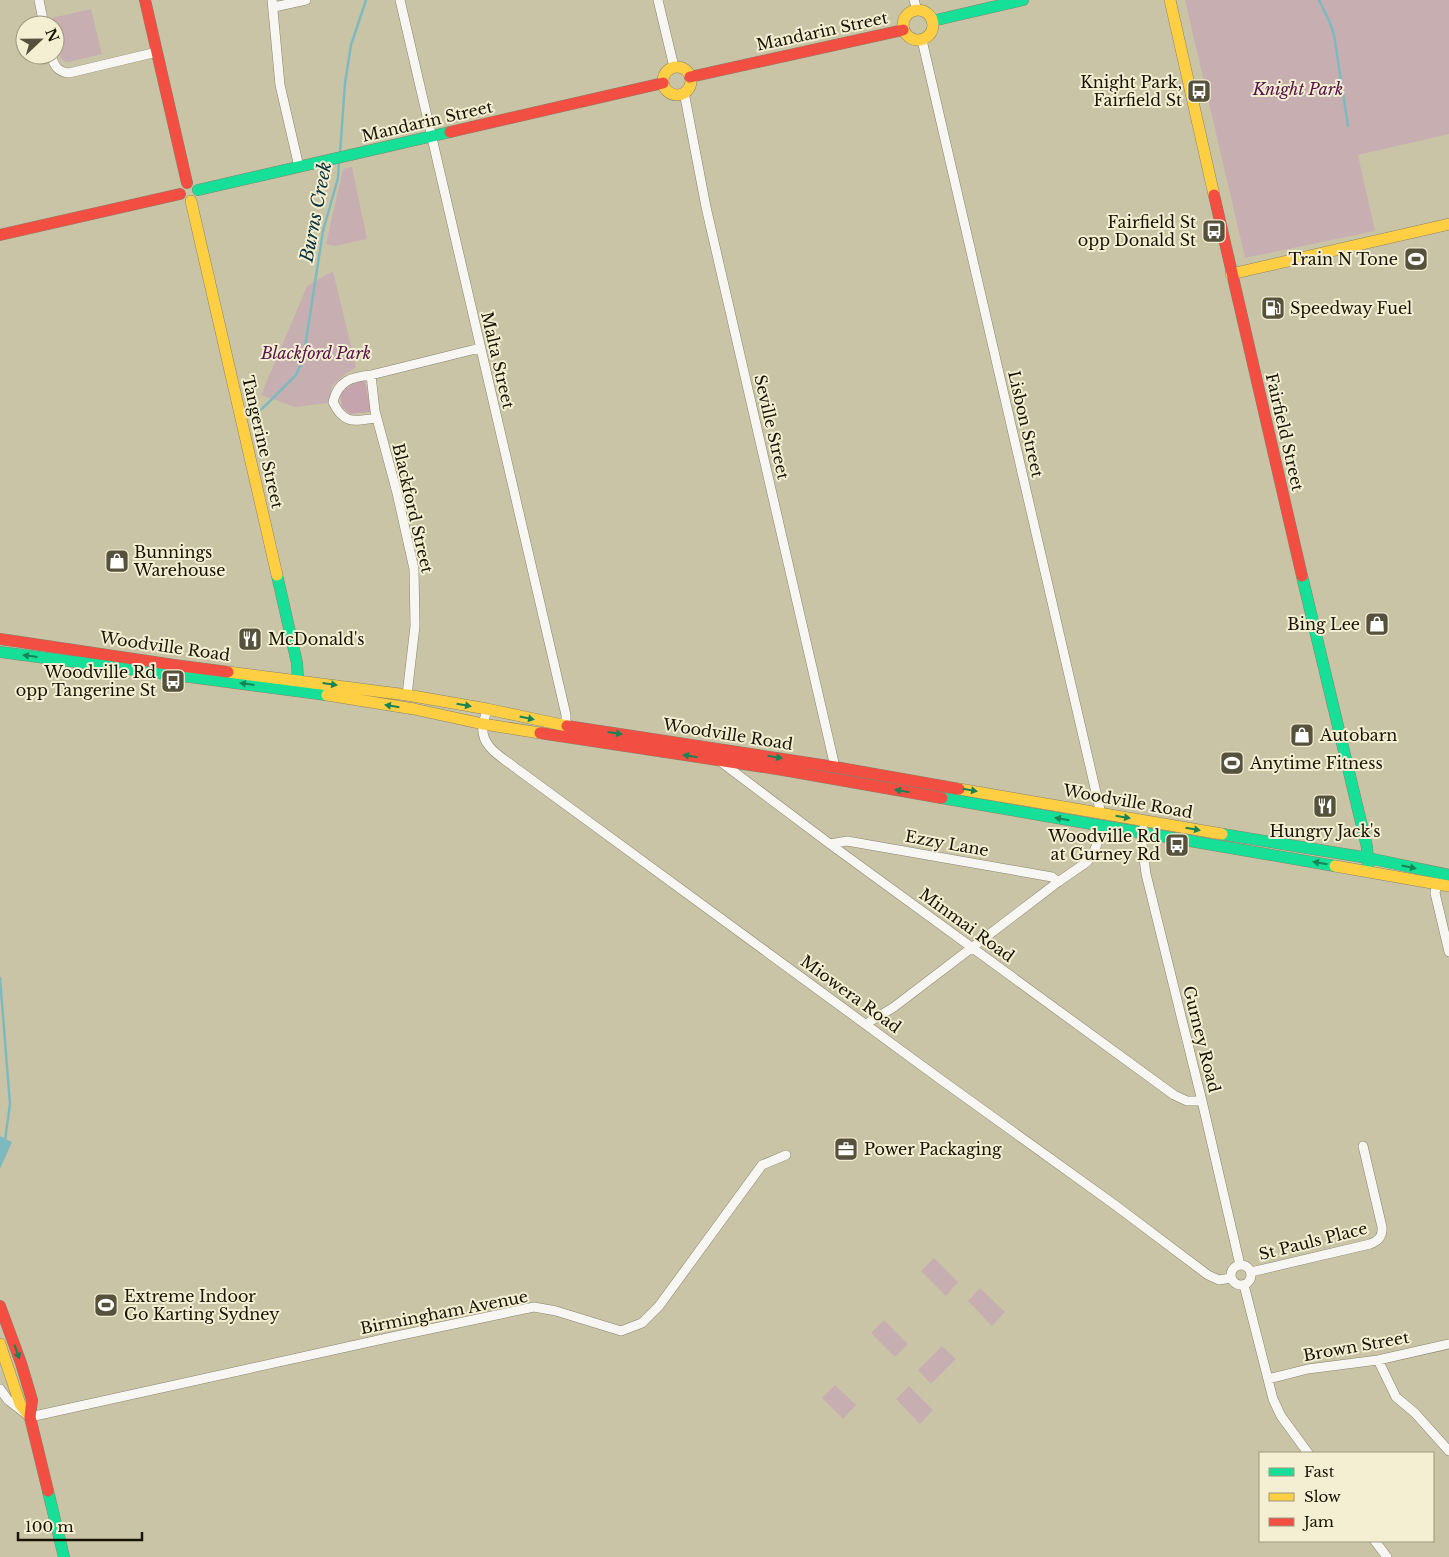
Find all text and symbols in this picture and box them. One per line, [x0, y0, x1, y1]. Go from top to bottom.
street label: Mandarin Street [754, 7, 890, 55]
north arrow [15, 15, 65, 65]
text: N [41, 26, 63, 45]
place label: Knight Park, Fairfield St [1080, 72, 1182, 110]
bus stop icon: Knight Park, Fairfield St [1186, 78, 1212, 104]
park label: Knight Park [1252, 79, 1343, 99]
street label: Mandarin Street [360, 96, 494, 146]
water label: Burns Creek [295, 160, 337, 265]
place label: Fairfield St opp Donald St [1078, 212, 1196, 250]
bus stop icon: Fairfield St opp Donald St [1201, 218, 1227, 244]
sports icon: Train N Tone [1403, 246, 1429, 272]
place label: Train N Tone [1288, 249, 1398, 269]
fuel station icon: Speedway Fuel [1260, 295, 1286, 321]
place label: Speedway Fuel [1290, 298, 1412, 318]
street label: Malta Street [477, 310, 519, 410]
park label: Blackford Park [260, 343, 371, 363]
street label: Lisbon Street [1004, 369, 1048, 479]
street label: Fairfield Street [1262, 371, 1308, 493]
street label: Seville Street [750, 373, 794, 481]
street label: Tangerine Street [238, 374, 288, 510]
street label: Blackford Street [388, 441, 438, 575]
place label: Bunnings Warehouse [133, 542, 226, 580]
shop icon: Bunnings Warehouse [104, 548, 130, 574]
shop icon: Bing Lee [1364, 611, 1390, 637]
place label: Bing Lee [1287, 614, 1360, 634]
restaurant icon: McDonald's [237, 626, 263, 652]
street label: Woodville Road [98, 627, 232, 665]
place label: McDonald's [268, 629, 365, 649]
one-way arrow [21, 651, 37, 659]
place label: Woodville Rd opp Tangerine St [16, 662, 156, 700]
bus stop icon: Woodville Rd opp Tangerine St [160, 668, 186, 694]
one-way arrow [239, 680, 255, 688]
one-way arrow [322, 680, 338, 688]
one-way arrow [383, 701, 399, 709]
one-way arrow [457, 702, 473, 710]
one-way arrow [519, 714, 534, 722]
street label: Woodville Road [661, 714, 795, 754]
shop icon: Autobarn [1289, 722, 1315, 748]
place label: Autobarn [1319, 725, 1397, 745]
one-way arrow [607, 730, 623, 738]
sports icon: Anytime Fitness [1219, 750, 1245, 776]
one-way arrow [681, 752, 697, 760]
place label: Anytime Fitness [1249, 753, 1383, 773]
one-way arrow [768, 754, 784, 762]
street label: Woodville Road [1061, 780, 1195, 822]
one-way arrow [893, 787, 909, 795]
one-way arrow [962, 787, 978, 795]
restaurant icon: Hungry Jack's [1312, 793, 1338, 819]
one-way arrow [1115, 813, 1131, 821]
one-way arrow [1053, 815, 1069, 823]
place label: Hungry Jack's [1269, 821, 1381, 841]
one-way arrow [1185, 825, 1201, 833]
street label: Ezzy Lane [904, 826, 990, 860]
place label: Woodville Rd at Gurney Rd [1047, 826, 1160, 864]
bus stop icon: Woodville Rd at Gurney Rd [1164, 832, 1190, 858]
one-way arrow [1313, 859, 1328, 867]
one-way arrow [1401, 863, 1416, 871]
street label: Minmai Road [916, 884, 1019, 966]
street label: Miowera Road [797, 951, 905, 1037]
street label: Gurney Road [1179, 984, 1225, 1095]
office icon: Power Packaging [833, 1136, 859, 1162]
place label: Power Packaging [864, 1139, 1002, 1159]
street label: St Pauls Place [1257, 1218, 1369, 1264]
place label: Extreme Indoor Go Karting Sydney [124, 1286, 280, 1324]
street label: Birmingham Avenue [358, 1286, 530, 1338]
sports icon: Extreme Indoor Go Karting Sydney [93, 1292, 119, 1318]
street label: Brown Street [1301, 1327, 1411, 1365]
one-way arrow [14, 1344, 22, 1359]
legend [1259, 1452, 1434, 1542]
text: Fast [1304, 1462, 1335, 1481]
text: Slow [1304, 1487, 1341, 1506]
scale bar [18, 1510, 141, 1542]
text: Jam [1302, 1512, 1334, 1531]
text: 100 m [25, 1517, 74, 1536]

